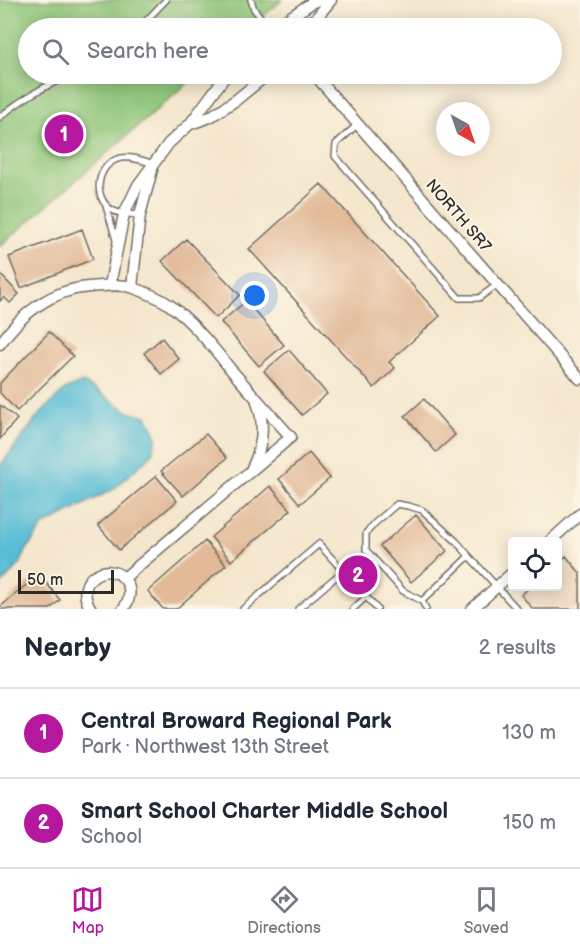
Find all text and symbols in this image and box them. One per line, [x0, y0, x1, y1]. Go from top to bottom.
search box [18, 18, 562, 84]
icon: search [39, 35, 72, 68]
text: Search here [87, 38, 209, 65]
north arrow [436, 102, 490, 156]
pin: 1 [44, 112, 84, 156]
street label: NORTH SR7 [421, 176, 495, 256]
your location [240, 281, 269, 310]
map controls [508, 537, 562, 591]
button: locate [508, 537, 562, 591]
pin: 2 [338, 552, 378, 598]
scale bar [18, 567, 114, 594]
text: 50 m [27, 571, 63, 590]
text: Nearby [24, 633, 111, 664]
text: 2 results [479, 636, 556, 660]
text: Central Broward Regional Park [81, 708, 392, 735]
text: 1 [39, 721, 48, 745]
text: 130 m [502, 721, 556, 745]
text: Park · Northwest 13th Street [81, 735, 329, 759]
text: Smart School Charter Middle School [81, 798, 448, 825]
text: 2 [38, 811, 49, 835]
text: 150 m [503, 811, 556, 835]
text: School [81, 825, 142, 849]
tab: Map [71, 883, 104, 938]
tab: Directions [247, 883, 321, 938]
tab: Saved [464, 883, 509, 938]

